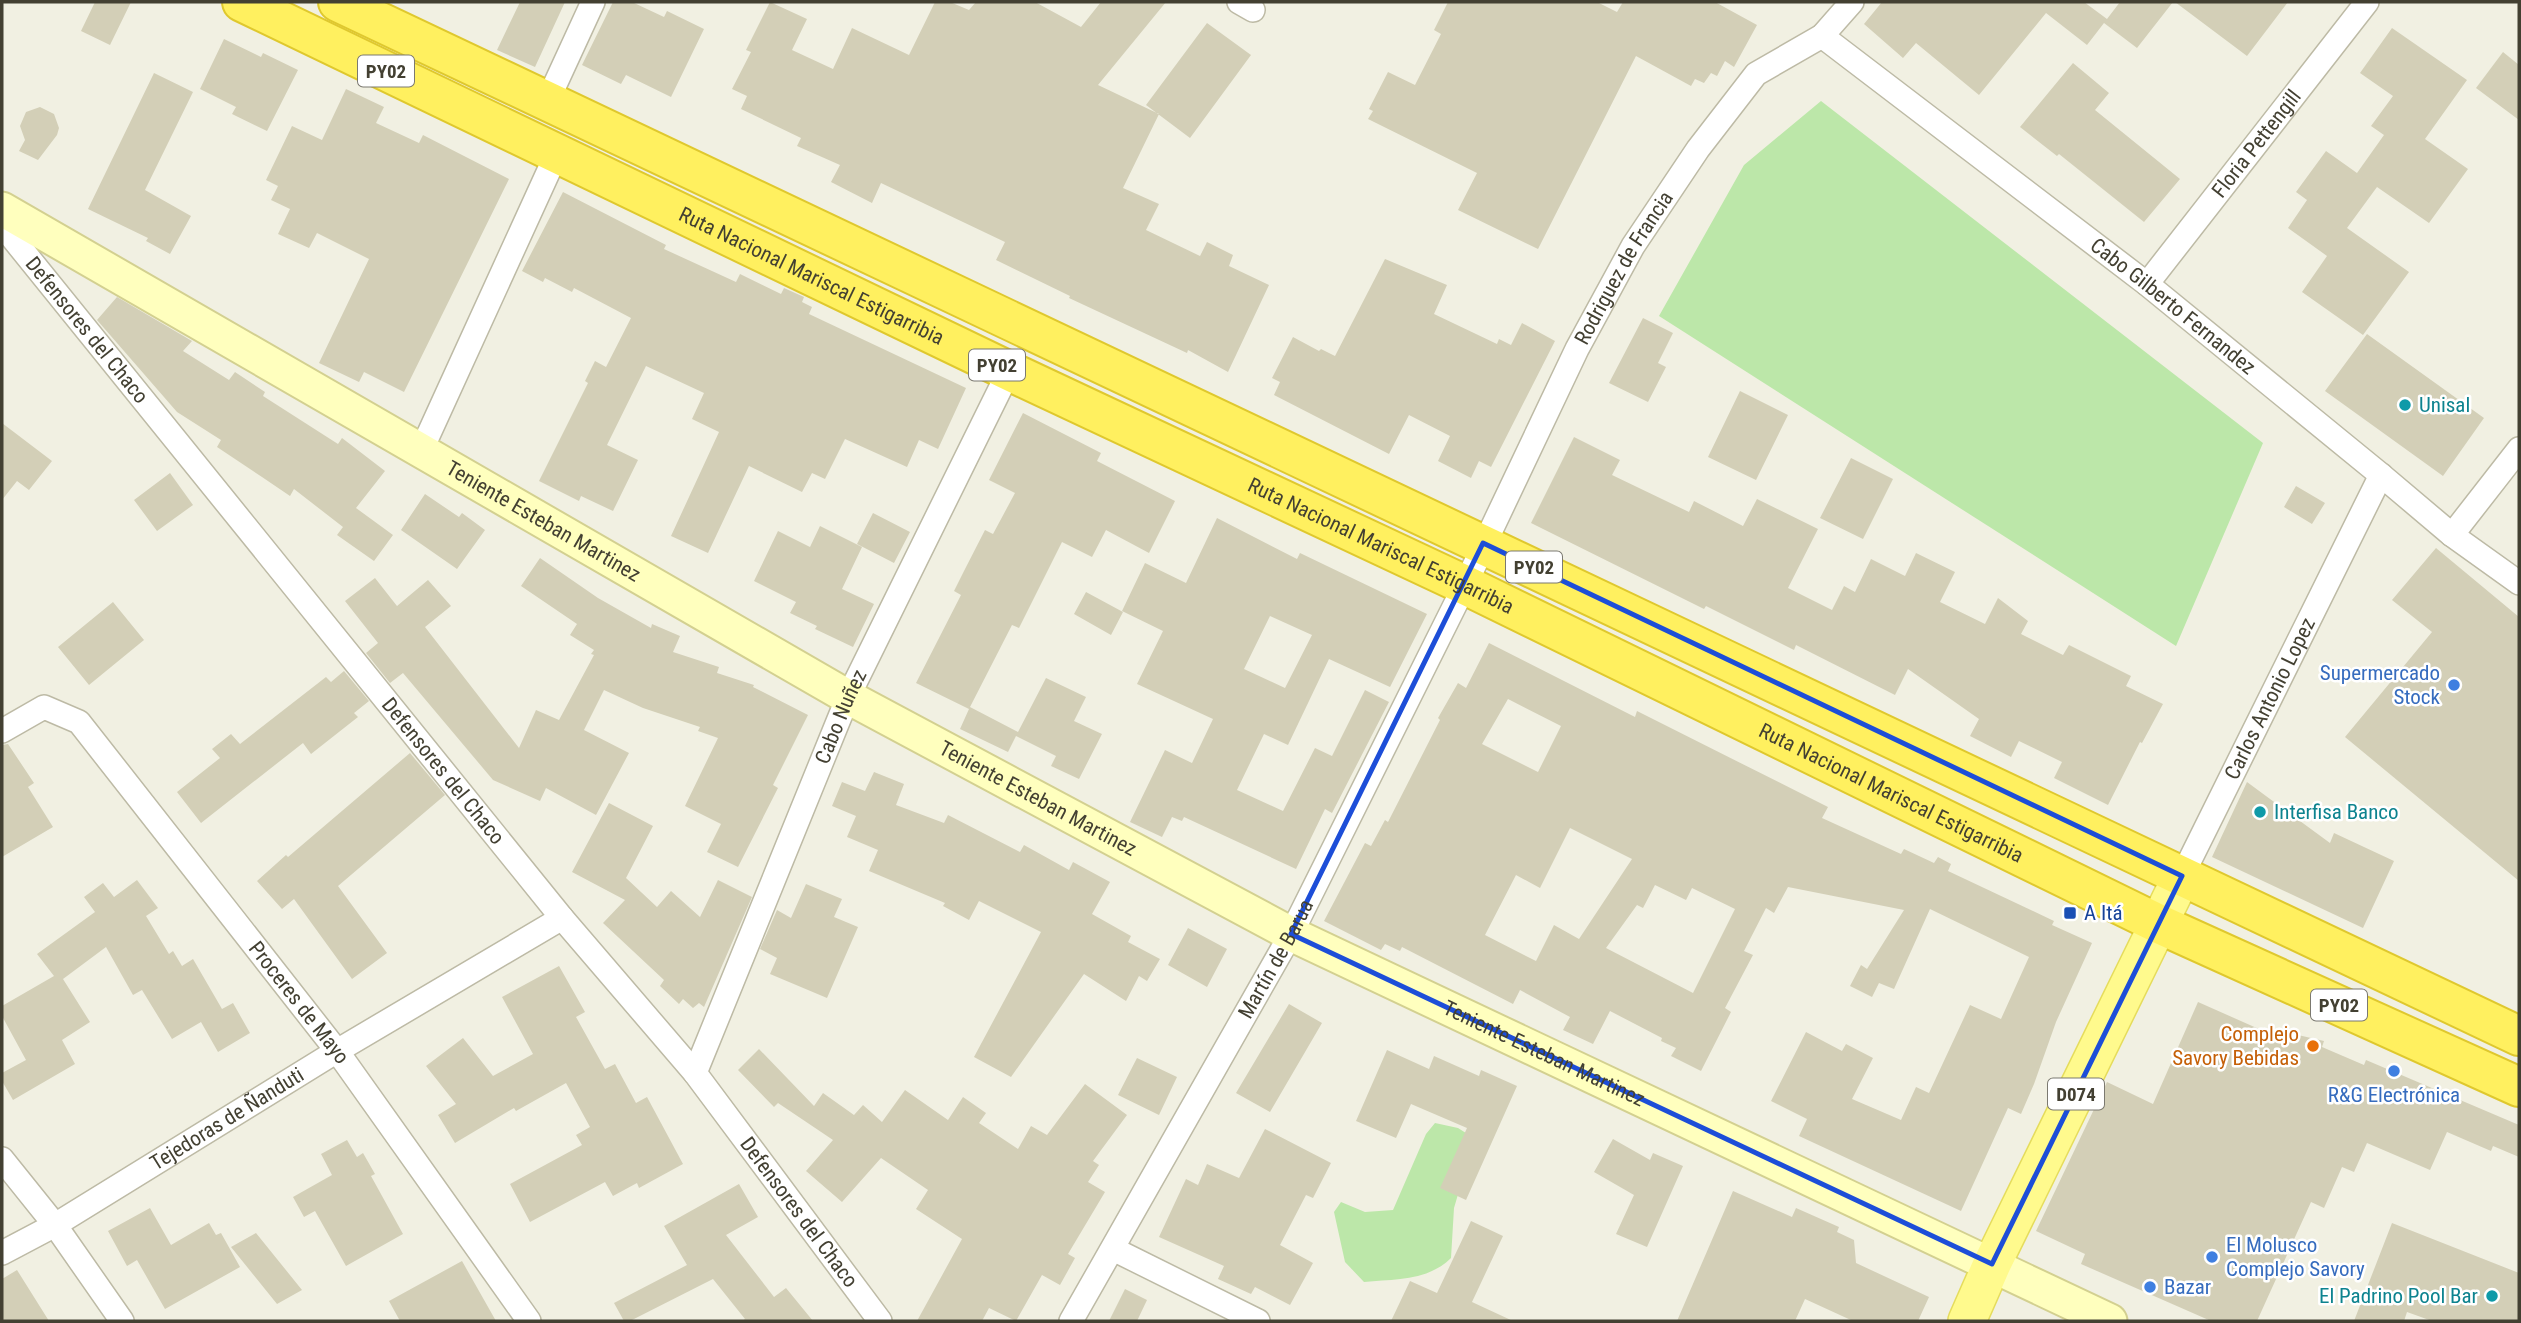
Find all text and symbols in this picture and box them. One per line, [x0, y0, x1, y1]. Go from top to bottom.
road number: PY02 [358, 55, 414, 86]
street label: Floria Pettengill [2207, 85, 2306, 202]
street label: Rodriguez de Francia [1570, 187, 1678, 349]
street label: Ruta Nacional Mariscal Estigarribia [675, 202, 948, 350]
street label: Cabo Gilberto Fernandez [2086, 233, 2260, 380]
street label: Defensores del Chaco [21, 252, 153, 408]
road number: PY02 [969, 350, 1025, 380]
place label: Unisal [2419, 393, 2470, 417]
marker: Unisal [2397, 397, 2413, 413]
street label: Teniente Esteban Martinez [442, 456, 645, 587]
street label: Ruta Nacional Mariscal Estigarribia [1244, 473, 1518, 619]
road number: PY02 [1506, 552, 1562, 582]
street label: Carlos Antonio Lopez [2220, 614, 2320, 783]
place label: Supermercado Stock [2320, 661, 2441, 709]
street label: Cabo Nuñez [810, 666, 872, 767]
marker: Supermercado Stock [2446, 677, 2462, 693]
street label: Defensores del Chaco [377, 693, 509, 849]
street label: Ruta Nacional Mariscal Estigarribia [1755, 718, 2027, 868]
street label: Teniente Esteban Martinez [935, 736, 1141, 861]
place label: Interfisa Banco [2274, 800, 2399, 824]
marker: Interfisa Banco [2252, 804, 2268, 820]
street label: Martín de Barua [1233, 896, 1318, 1023]
place label: A Itá [2084, 901, 2122, 925]
marker: A Itá [2062, 905, 2078, 921]
street label: Proceres de Mayo [244, 937, 354, 1068]
road number: PY02 [2311, 990, 2367, 1021]
street label: Teniente Esteban Martinez [1439, 996, 1649, 1112]
place label: Complejo Savory Bebidas [2172, 1022, 2299, 1070]
marker: Complejo Savory Bebidas [2305, 1038, 2321, 1054]
street label: Tejedoras de Ñanduti [146, 1063, 308, 1175]
marker: R&G Electrónica [2386, 1063, 2402, 1079]
road number: D074 [2048, 1078, 2104, 1110]
place label: R&G Electrónica [2328, 1083, 2460, 1107]
street label: Defensores del Chaco [735, 1133, 863, 1292]
place label: El Molusco Complejo Savory [2226, 1233, 2365, 1281]
marker: El Molusco Complejo Savory [2204, 1249, 2220, 1265]
place label: Bazar [2164, 1275, 2211, 1299]
marker: Bazar [2142, 1279, 2158, 1295]
place label: El Padrino Pool Bar [2319, 1284, 2478, 1308]
marker: El Padrino Pool Bar [2484, 1288, 2500, 1304]

